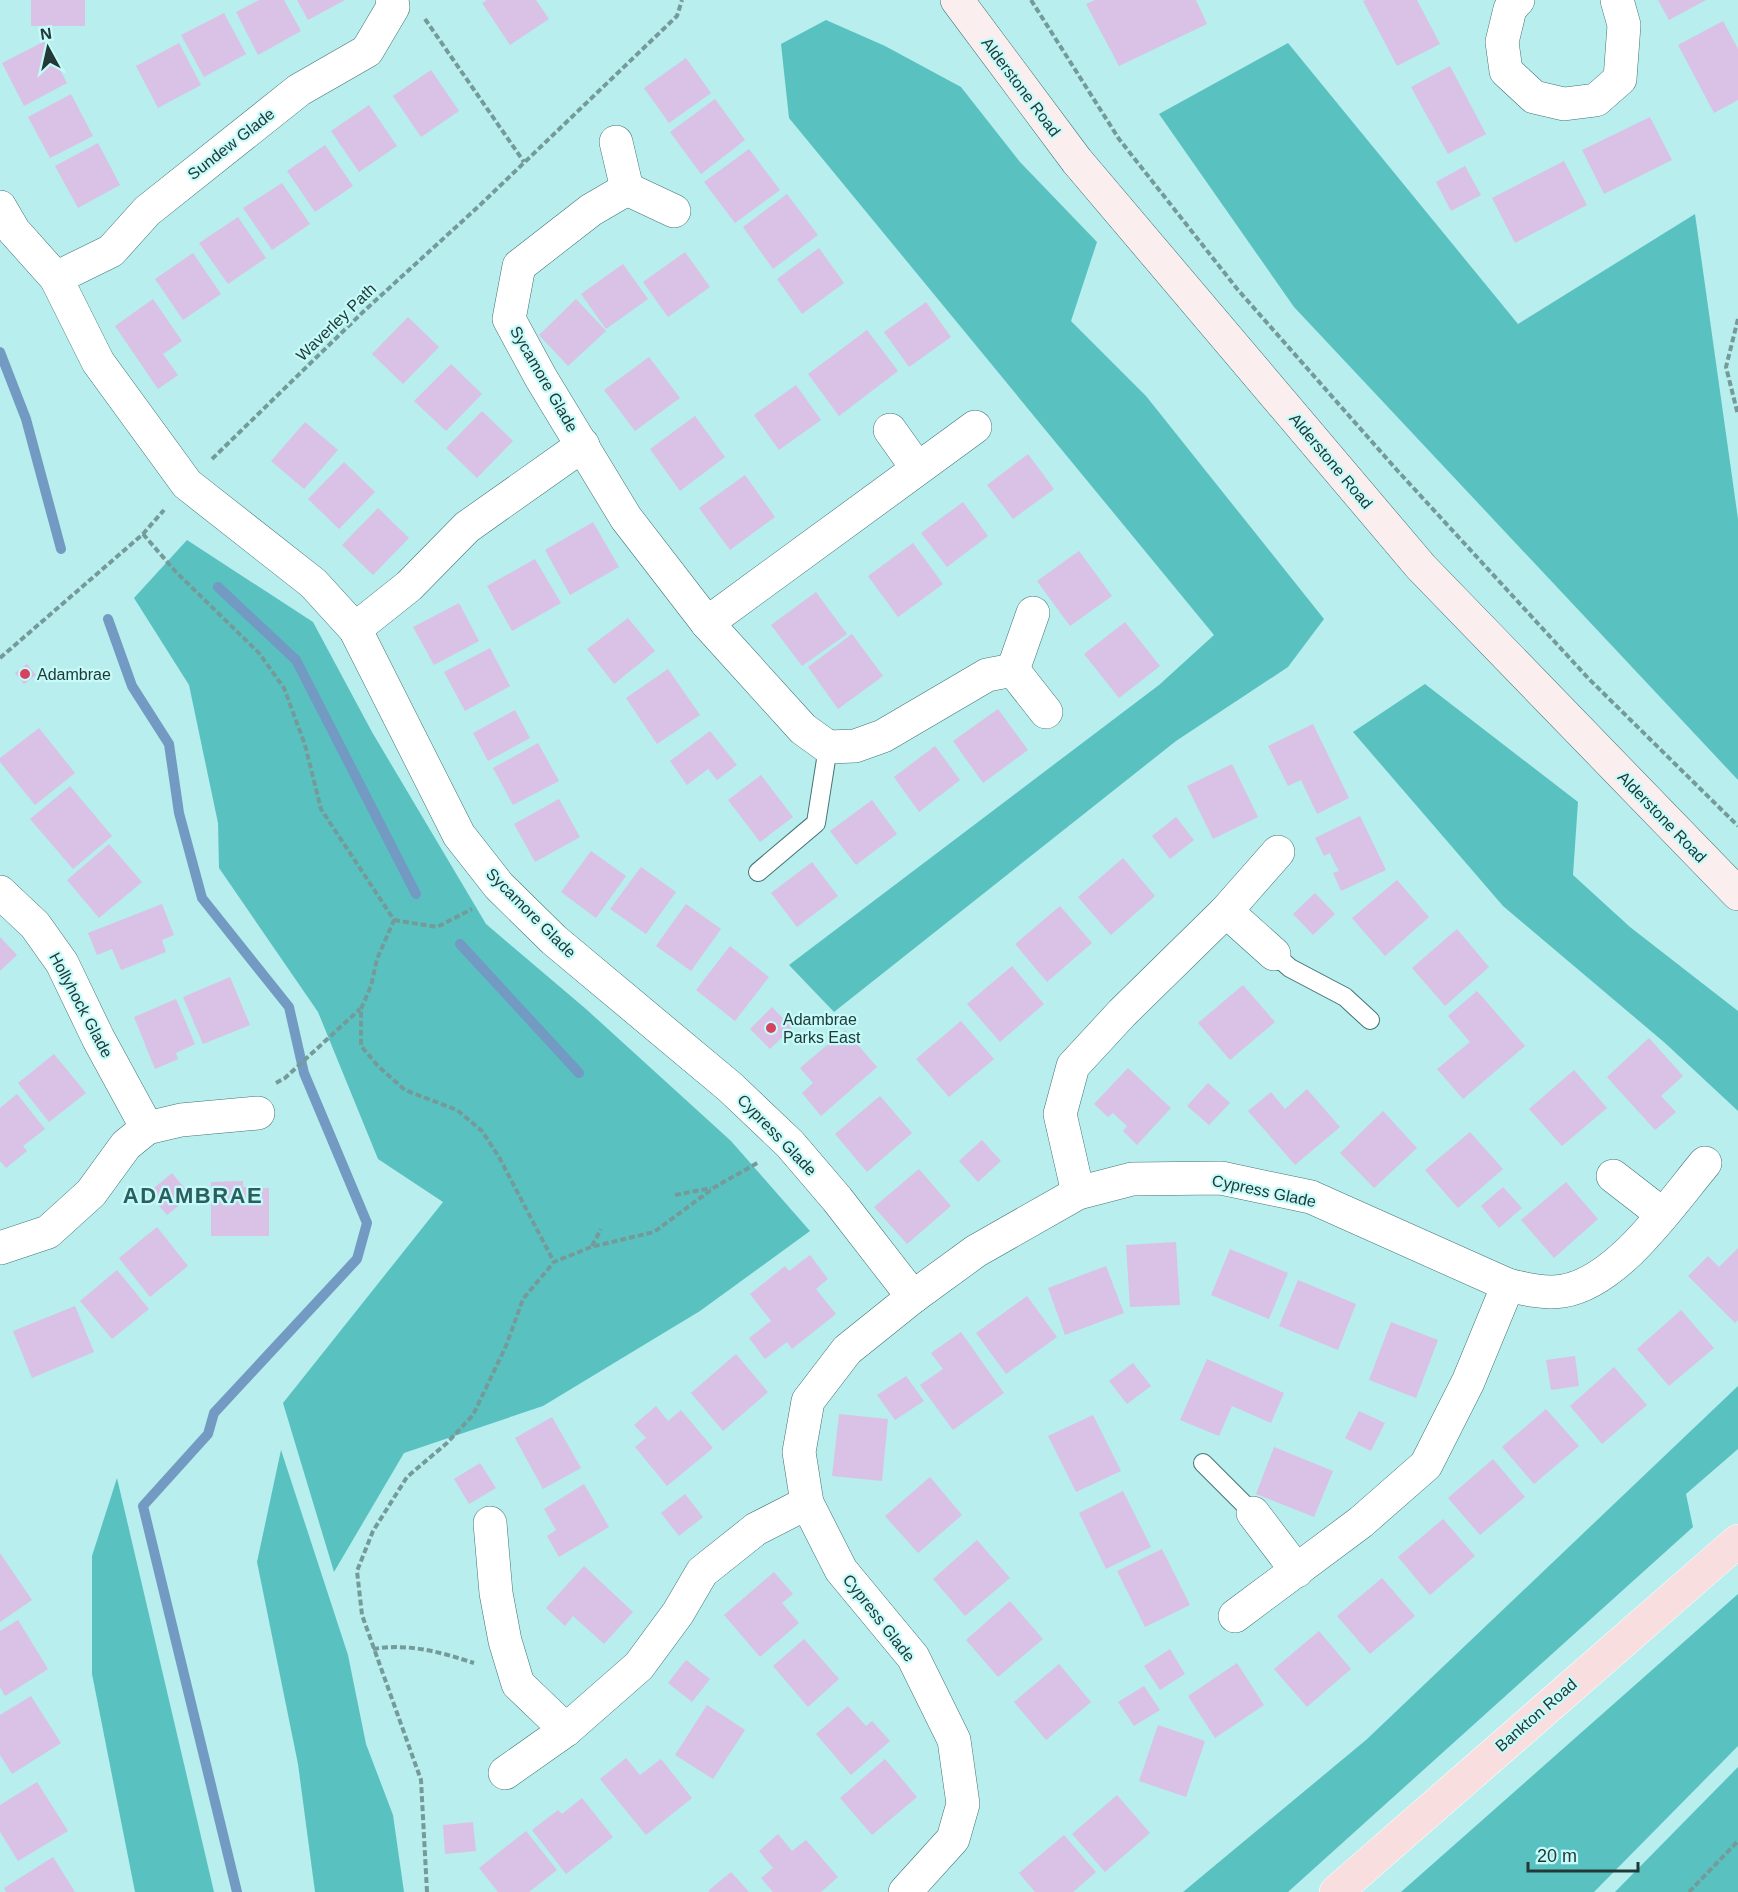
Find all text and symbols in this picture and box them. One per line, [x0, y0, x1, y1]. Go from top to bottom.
north arrow [18, 18, 78, 78]
text: N [39, 24, 53, 43]
street label: Alderstone Road [978, 34, 1064, 140]
street label: Sundew Glade [184, 105, 278, 183]
street label: Waverley Path [293, 280, 379, 364]
street label: Sycamore Glade [507, 323, 581, 435]
street label: Alderstone Road [1286, 410, 1376, 512]
place label: Adambrae [37, 666, 111, 683]
marker: Adambrae [18, 667, 32, 681]
street label: Alderstone Road [1614, 768, 1710, 866]
street label: Sycamore Glade [483, 865, 579, 961]
street label: Hollyhock Glade [46, 950, 116, 1061]
place label: Adambrae Parks East [783, 1011, 861, 1046]
marker: Adambrae Parks East [764, 1021, 778, 1035]
street label: Cypress Glade [734, 1091, 820, 1179]
street label: Cypress Glade [1210, 1172, 1318, 1210]
district label: ADAMBRAE [123, 1183, 263, 1208]
street label: Cypress Glade [840, 1571, 918, 1665]
street label: Bankton Road [1492, 1675, 1580, 1755]
scale bar [1528, 1835, 1638, 1873]
text: 20 m [1537, 1846, 1577, 1866]

